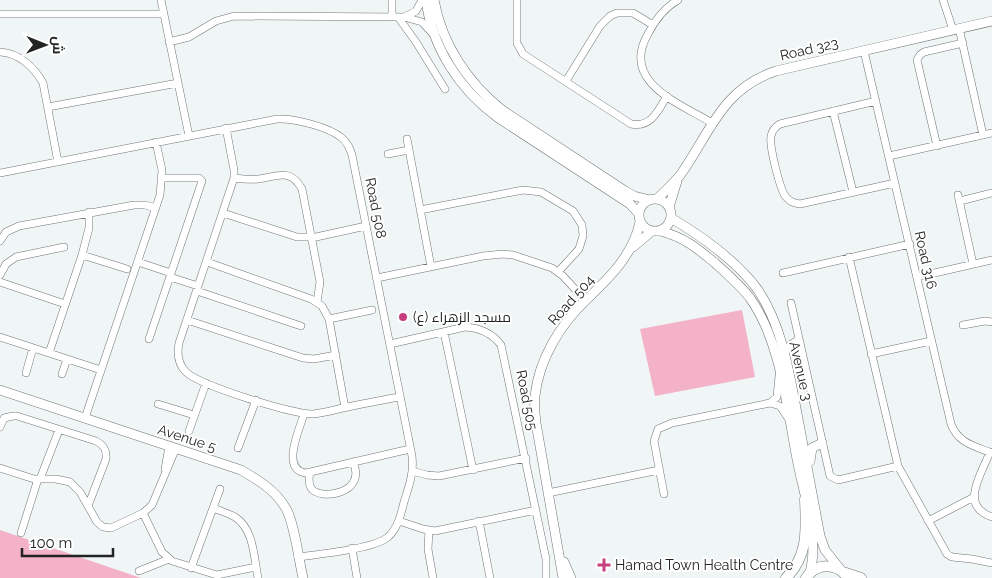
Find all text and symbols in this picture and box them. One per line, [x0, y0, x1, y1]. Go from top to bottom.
north arrow [20, 20, 70, 70]
street label: Road 323 [778, 35, 840, 63]
text: ش [49, 36, 66, 54]
street label: Road 508 [362, 176, 390, 240]
street label: Road 316 [912, 229, 940, 291]
street label: Road 504 [545, 272, 598, 328]
place label: مسجد الزهراء (ع) [413, 309, 511, 326]
marker: مسجد الزهراء (ع) [397, 311, 409, 323]
street label: Avenue 3 [786, 340, 816, 402]
street label: Road 505 [513, 369, 541, 432]
street label: Avenue 5 [156, 421, 219, 455]
scale bar [22, 526, 114, 558]
text: 100 m [30, 534, 72, 552]
place label: Hamad Town Health Centre [615, 557, 793, 573]
marker: Hamad Town Health Centre [597, 558, 611, 572]

